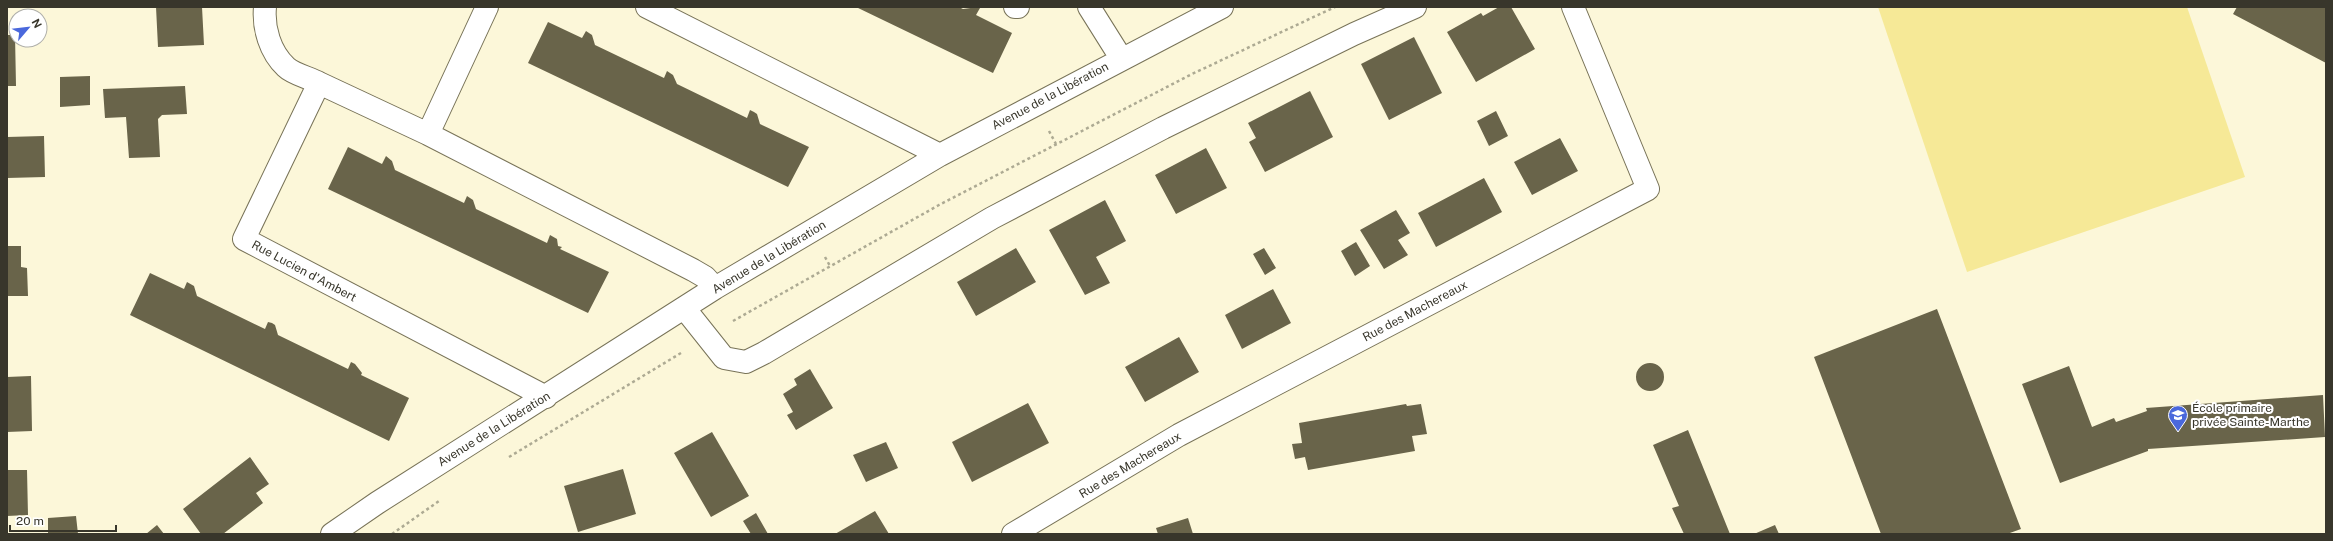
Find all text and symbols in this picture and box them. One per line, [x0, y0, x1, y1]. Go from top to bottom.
north arrow [8, 8, 48, 48]
text: N [30, 17, 44, 30]
street label: Avenue de la Libération [989, 59, 1111, 133]
street label: Avenue de la Libération [710, 217, 828, 296]
street label: Rue Lucien d'Ambert [249, 237, 359, 305]
street label: Rue des Machereaux [1360, 277, 1470, 345]
street label: Avenue de la Libération [435, 389, 553, 469]
place label: École primaire privée Sainte-Marthe [2192, 401, 2310, 429]
school or university icon: École primaire privée Sainte-Marthe [2167, 404, 2189, 432]
street label: Rue des Machereaux [1077, 429, 1184, 501]
scale bar [10, 507, 116, 533]
text: 20 m [16, 514, 44, 528]

